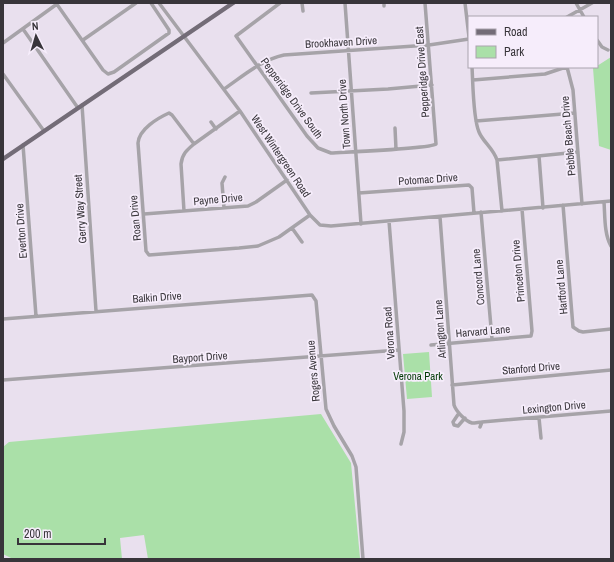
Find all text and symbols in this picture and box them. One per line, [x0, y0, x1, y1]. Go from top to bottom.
north arrow [16, 16, 56, 56]
legend [468, 16, 598, 68]
text: N [31, 19, 39, 33]
text: Road [504, 24, 528, 40]
street label: Pepperidge Drive East [412, 26, 432, 118]
street label: Brookhaven Drive [305, 33, 377, 51]
text: Park [504, 44, 524, 60]
street label: Pepperidge Drive South [258, 55, 326, 141]
street label: Town North Drive [335, 79, 353, 149]
street label: Pebble Beach Drive [558, 95, 578, 177]
street label: West Wintergreen Road [248, 112, 314, 200]
street label: Potomac Drive [398, 170, 458, 188]
street label: Gerry Way Street [71, 173, 89, 244]
street label: Payne Drive [193, 190, 243, 208]
street label: Roan Drive [126, 195, 144, 241]
street label: Everton Drive [12, 203, 30, 259]
street label: Princeton Drive [508, 239, 528, 303]
street label: Concord Lane [469, 248, 487, 306]
street label: Hartford Lane [552, 259, 570, 315]
street label: Balkin Drive [132, 288, 182, 306]
street label: Arlington Lane [431, 299, 449, 360]
street label: Verona Road [380, 306, 398, 360]
street label: Harvard Lane [455, 322, 511, 340]
street label: Rogers Avenue [303, 340, 323, 402]
street label: Bayport Drive [172, 348, 228, 366]
street label: Stanford Drive [501, 358, 561, 378]
park label: Verona Park [393, 369, 443, 383]
street label: Lexington Drive [522, 397, 586, 417]
scale bar [18, 520, 105, 546]
text: 200 m [24, 526, 51, 542]

